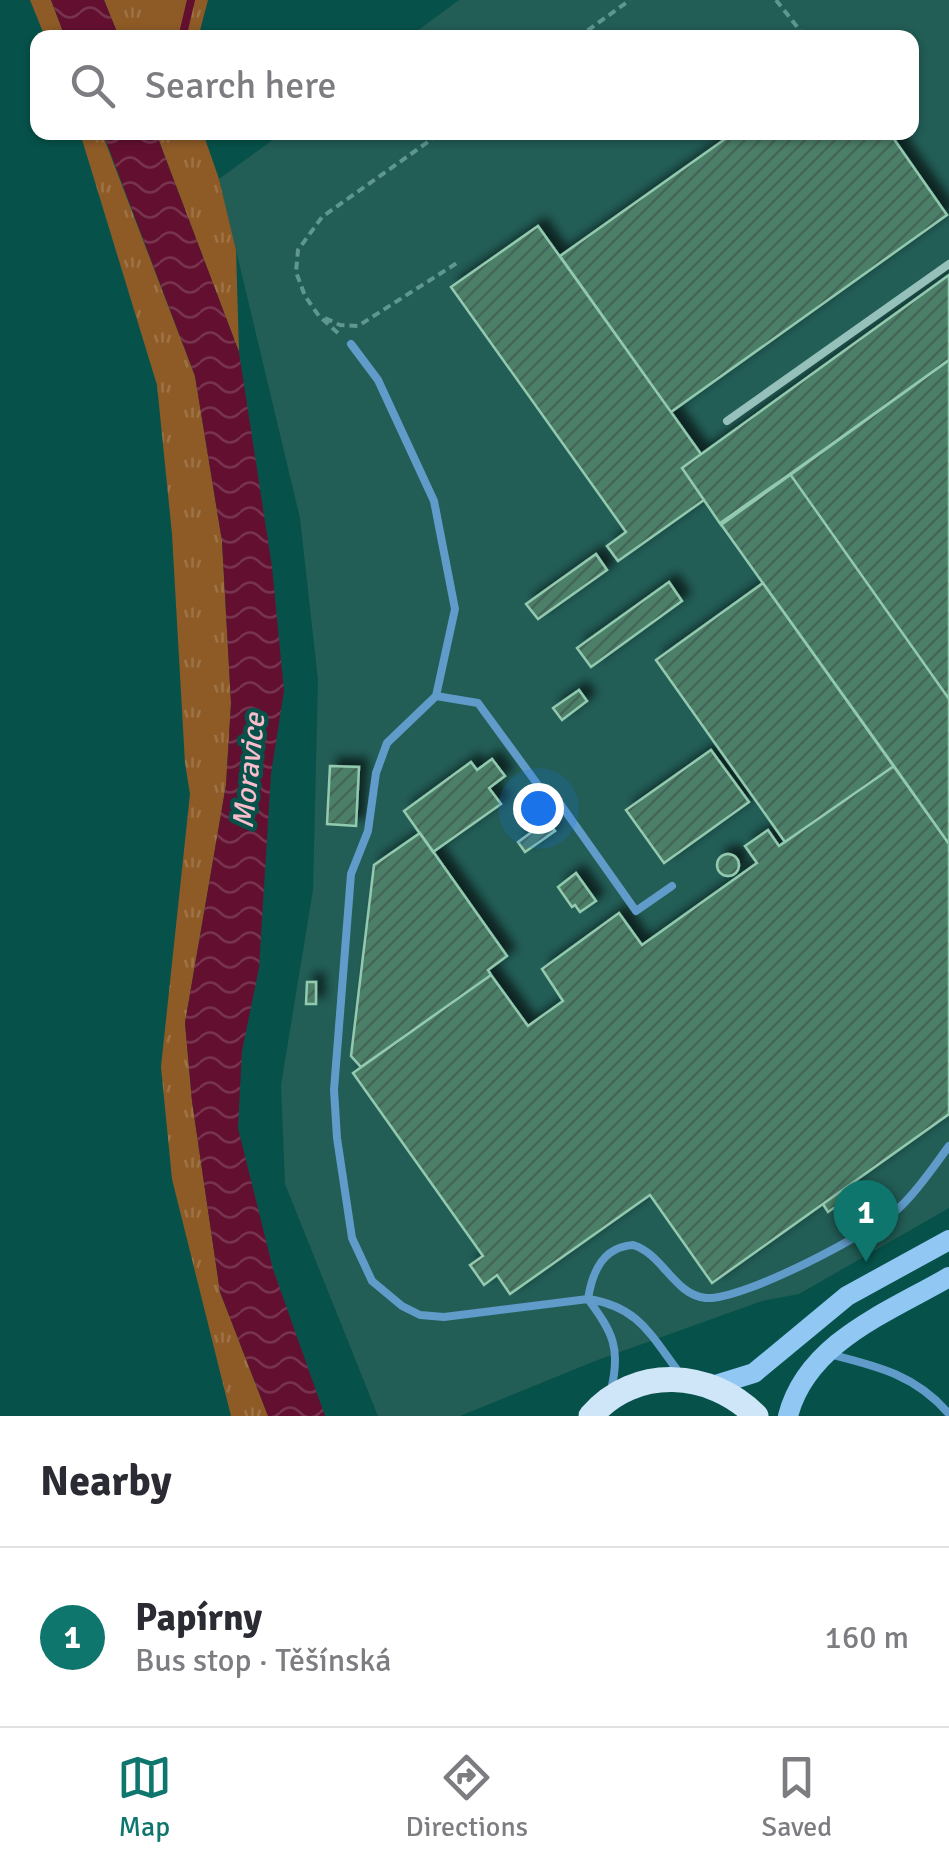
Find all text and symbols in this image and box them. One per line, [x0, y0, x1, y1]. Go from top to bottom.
search box [30, 30, 919, 140]
icon: search [65, 58, 120, 113]
text: Search here [145, 62, 337, 109]
water label: Moravice [225, 710, 274, 831]
your location [513, 783, 564, 834]
pin: 1 [834, 1180, 898, 1262]
text: Nearby [40, 1456, 172, 1507]
text: Papírny [135, 1594, 262, 1641]
text: 1 [64, 1618, 81, 1657]
text: 160 m [825, 1618, 909, 1657]
text: Bus stop · Těšínská [135, 1641, 392, 1680]
tab: Map [117, 1750, 172, 1844]
tab: Directions [406, 1750, 528, 1844]
tab: Saved [762, 1750, 832, 1844]

